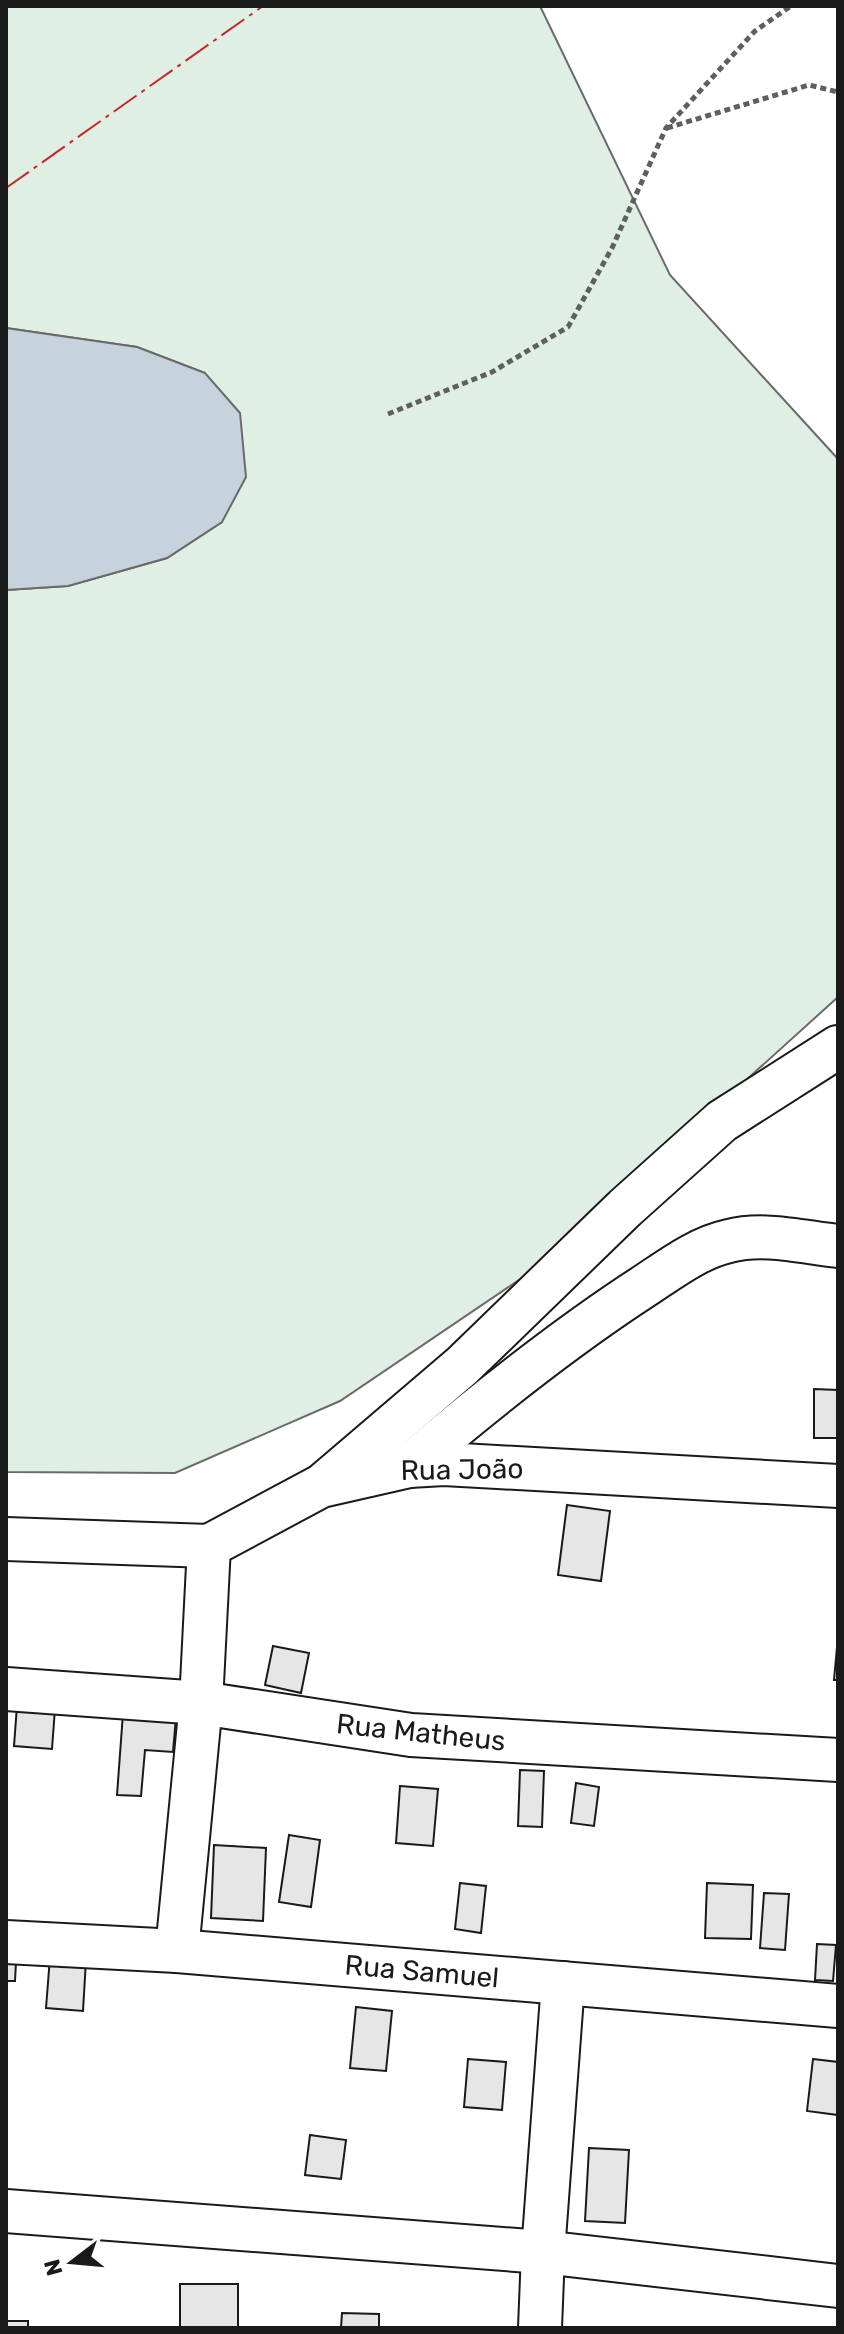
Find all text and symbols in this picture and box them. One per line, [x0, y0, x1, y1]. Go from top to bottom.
street label: Rua João [400, 1452, 524, 1487]
street label: Rua Matheus [335, 1707, 507, 1758]
street label: Rua Samuel [344, 1948, 500, 1995]
north arrow [32, 2222, 112, 2302]
text: N [38, 2256, 68, 2279]

